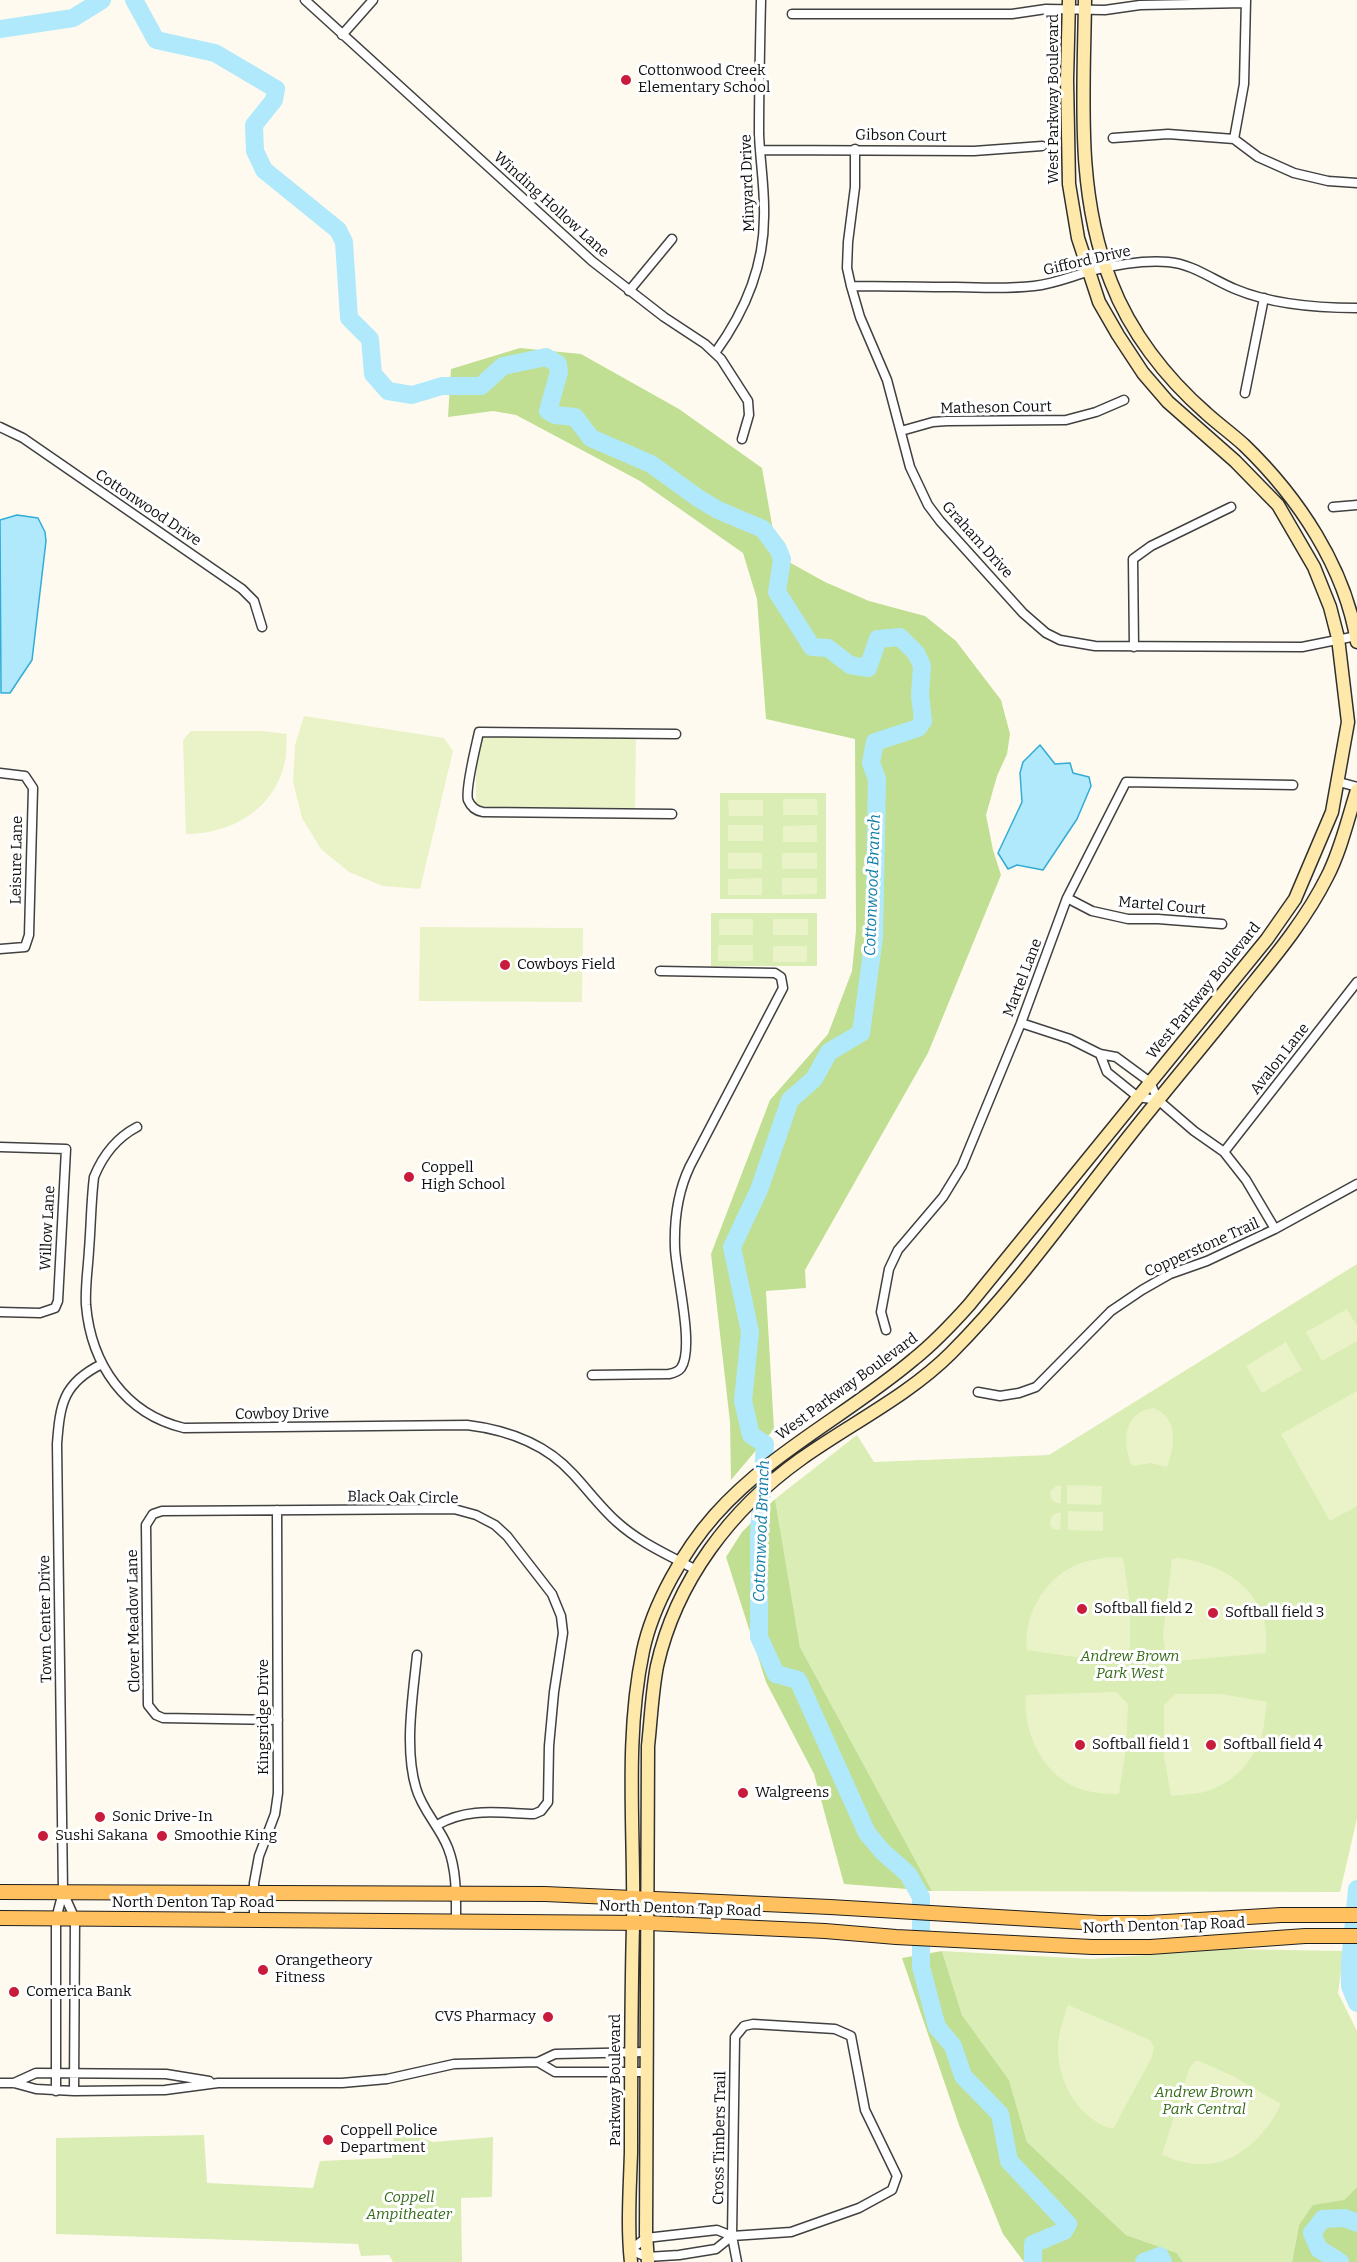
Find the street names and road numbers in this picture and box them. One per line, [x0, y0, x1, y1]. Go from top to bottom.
street label: West Parkway Boulevard [1045, 14, 1063, 184]
street label: Gibson Court [855, 126, 947, 146]
street label: Minyard Drive [737, 134, 759, 232]
street label: Winding Hollow Lane [490, 148, 612, 262]
street label: Gifford Drive [1041, 242, 1133, 280]
street label: Matheson Court [940, 398, 1052, 418]
street label: Cottonwood Drive [92, 466, 204, 550]
street label: Graham Drive [938, 498, 1016, 582]
street label: Leisure Lane [7, 815, 27, 905]
street label: Martel Court [1117, 893, 1207, 919]
street label: West Parkway Boulevard [1143, 919, 1265, 1063]
street label: Martel Lane [1000, 936, 1046, 1020]
street label: Avalon Lane [1247, 1020, 1313, 1098]
street label: Willow Lane [37, 1185, 59, 1271]
street label: Copperstone Trail [1142, 1215, 1262, 1281]
street label: West Parkway Boulevard [773, 1330, 921, 1444]
street label: Cowboy Drive [235, 1404, 329, 1424]
street label: Black Oak Circle [347, 1488, 459, 1508]
street label: Clover Meadow Lane [124, 1549, 144, 1693]
street label: Town Center Drive [36, 1555, 56, 1683]
street label: Kingsridge Drive [255, 1659, 273, 1775]
street label: North Denton Tap Road [112, 1894, 274, 1912]
street label: North Denton Tap Road [598, 1897, 762, 1921]
street label: North Denton Tap Road [1082, 1914, 1246, 1938]
street label: Parkway Boulevard [607, 2014, 625, 2146]
street label: Cross Timbers Trail [710, 2071, 730, 2205]

